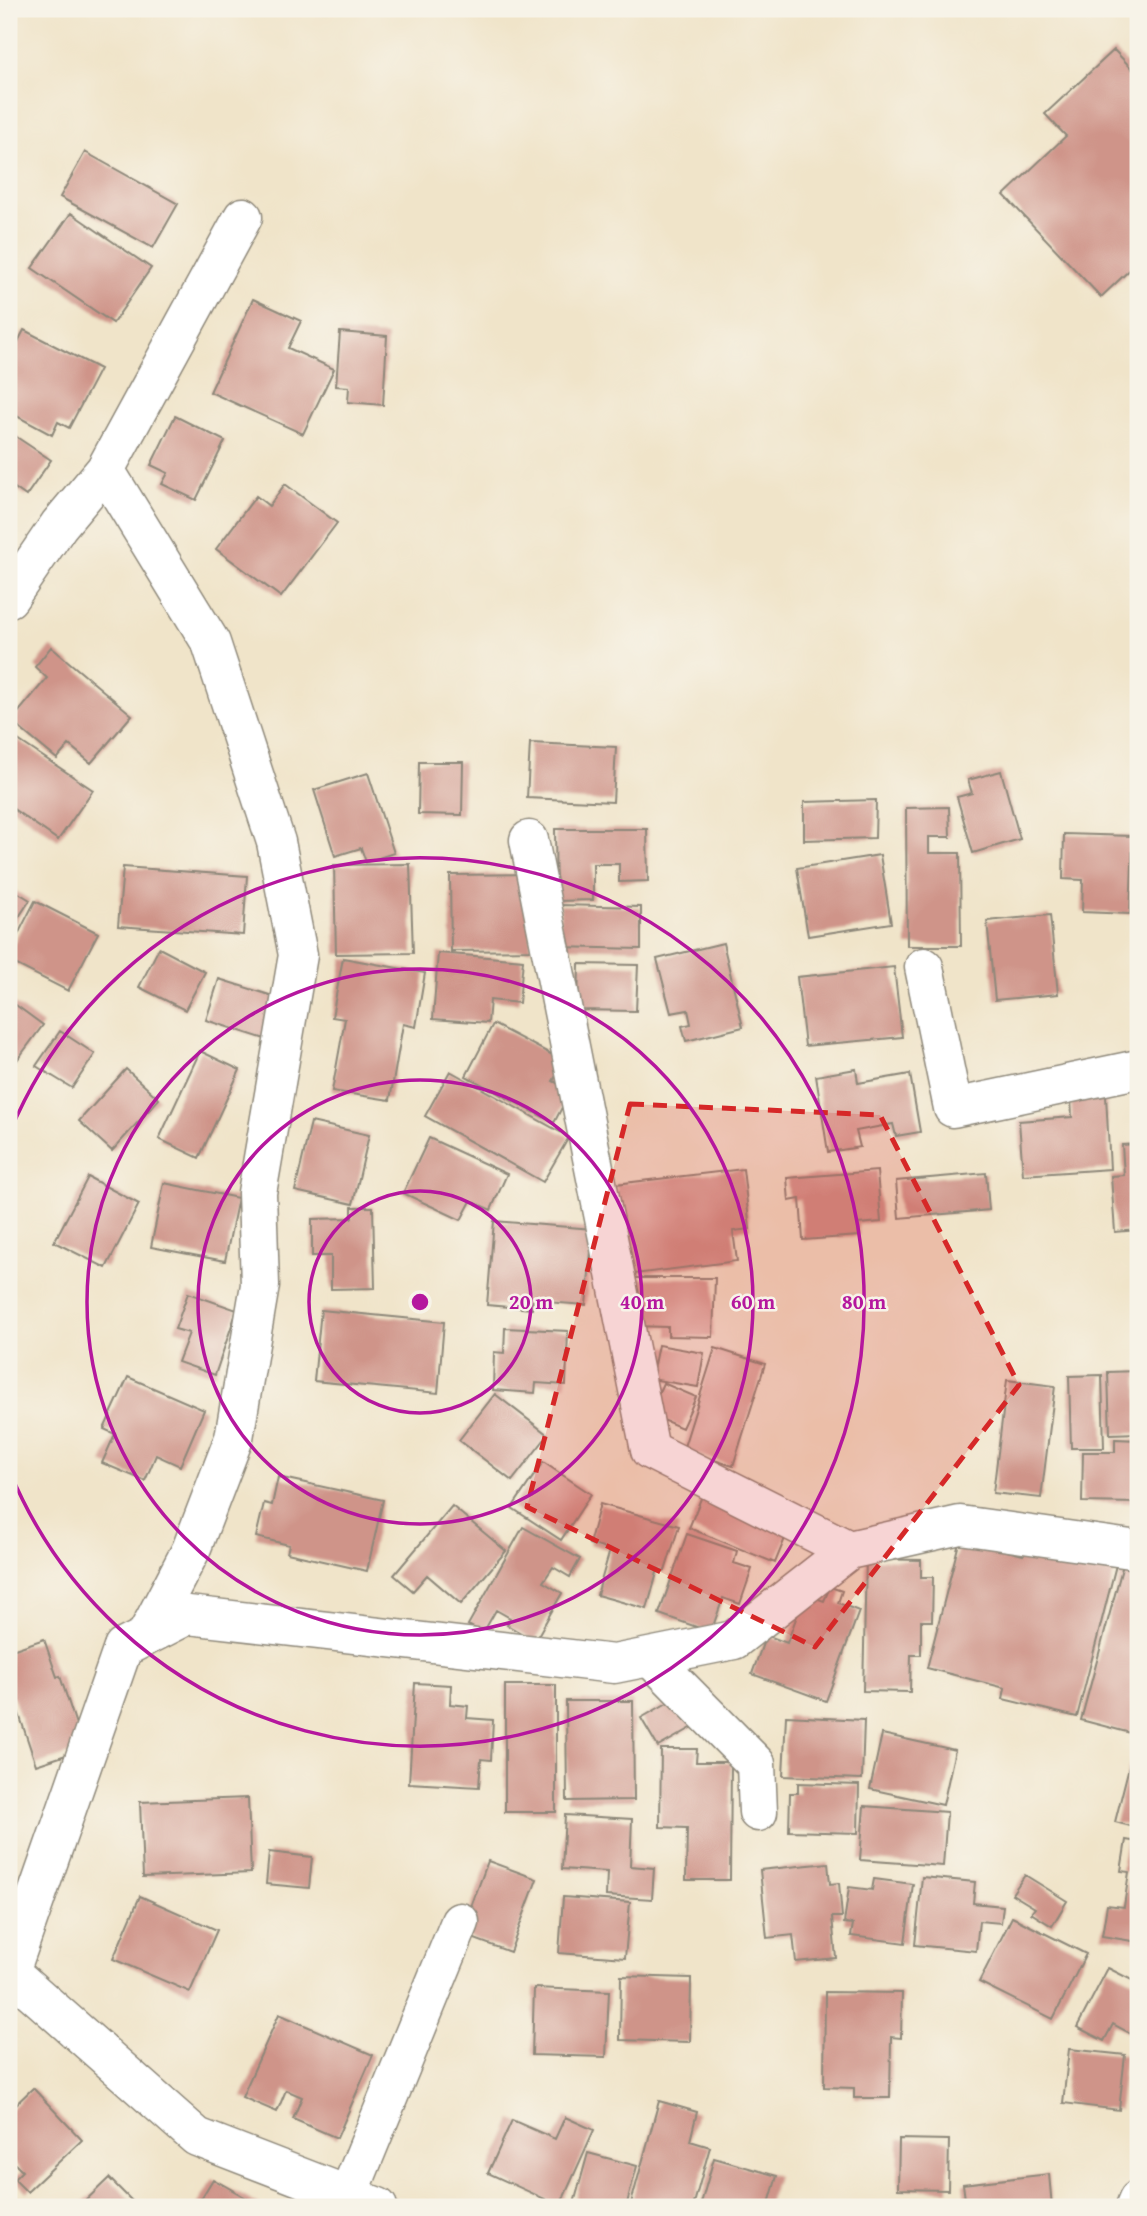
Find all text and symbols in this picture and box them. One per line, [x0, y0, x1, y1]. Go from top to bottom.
text: 20 m [509, 1286, 553, 1317]
text: 40 m [620, 1286, 664, 1317]
text: 60 m [731, 1286, 775, 1317]
text: 80 m [842, 1286, 886, 1317]
centre of rings [408, 1290, 432, 1314]

